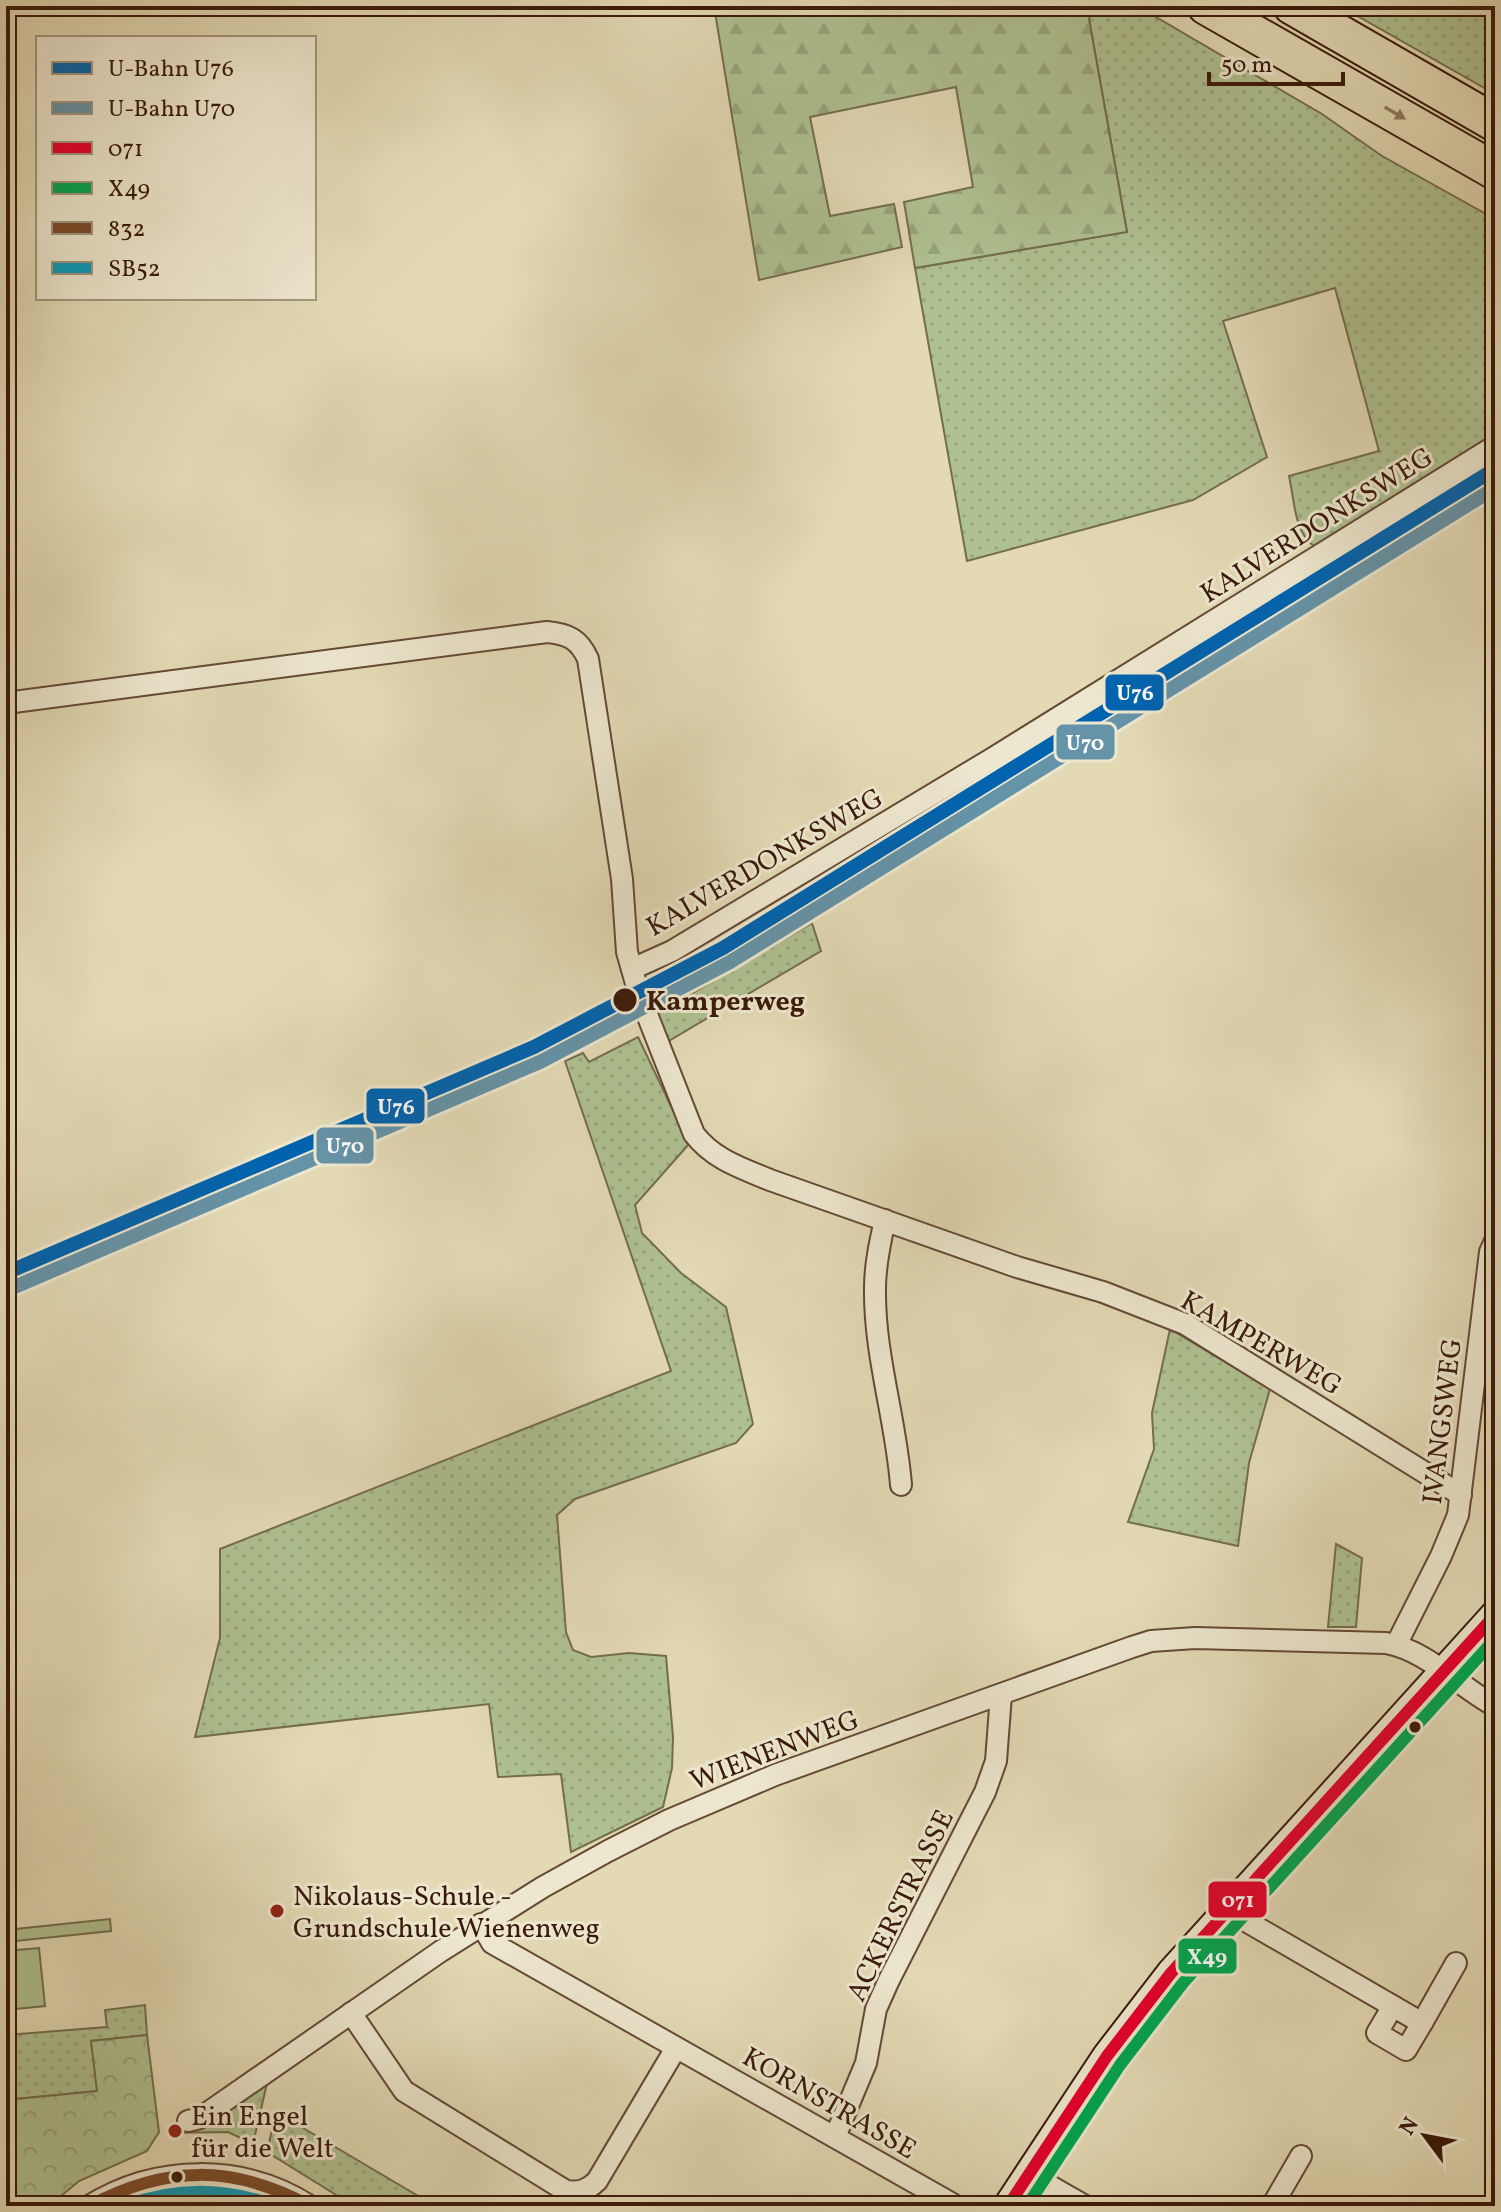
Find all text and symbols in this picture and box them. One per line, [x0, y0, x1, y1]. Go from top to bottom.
legend [36, 36, 316, 300]
scale bar [1209, 36, 1343, 86]
text: 50 m [1221, 49, 1273, 83]
text: U-Bahn U76 [108, 53, 234, 87]
text: U-Bahn U70 [108, 93, 235, 127]
one-way arrow [1384, 106, 1407, 120]
text: 071 [108, 133, 143, 167]
text: X49 [108, 173, 150, 207]
text: 832 [108, 213, 145, 247]
text: SB52 [108, 253, 161, 287]
street label: KALVERDONKSWEG [1193, 439, 1441, 614]
line badge: U76 [1104, 673, 1165, 712]
text: U76 [1116, 679, 1154, 710]
line badge: U70 [1055, 723, 1116, 761]
text: U70 [1066, 729, 1104, 760]
street label: KALVERDONKSWEG [639, 779, 891, 947]
place label: Kamperweg [646, 983, 805, 1022]
marker: Kamperweg [611, 986, 639, 1014]
line badge: U76 [365, 1087, 426, 1125]
text: U76 [377, 1093, 415, 1124]
line badge: U70 [315, 1126, 375, 1165]
text: U70 [326, 1132, 364, 1163]
street label: KAMPERWEG [1173, 1282, 1349, 1406]
street label: IVANGSWEG [1414, 1336, 1473, 1506]
street label: WIENENWEG [685, 1701, 865, 1802]
unlabelled marker [1407, 1719, 1423, 1735]
street label: ACKERSTRASSE [838, 1804, 965, 2009]
place label: Nikolaus-Schule - Grundschule Wienenweg [293, 1878, 600, 1949]
line badge: 071 [1207, 1880, 1268, 1919]
text: 071 [1222, 1886, 1254, 1917]
marker: Nikolaus-Schule - Grundschule Wienenweg [268, 1902, 286, 1920]
line badge: X49 [1177, 1937, 1238, 1975]
text: X49 [1187, 1943, 1227, 1974]
street label: KORNSTRASSE [735, 2038, 923, 2170]
north arrow [1385, 2096, 1465, 2176]
place label: Ein Engel für die Welt [191, 2098, 334, 2169]
text: N [1393, 2112, 1428, 2142]
marker: Ein Engel für die Welt [166, 2122, 184, 2140]
unlabelled marker [169, 2169, 185, 2185]

